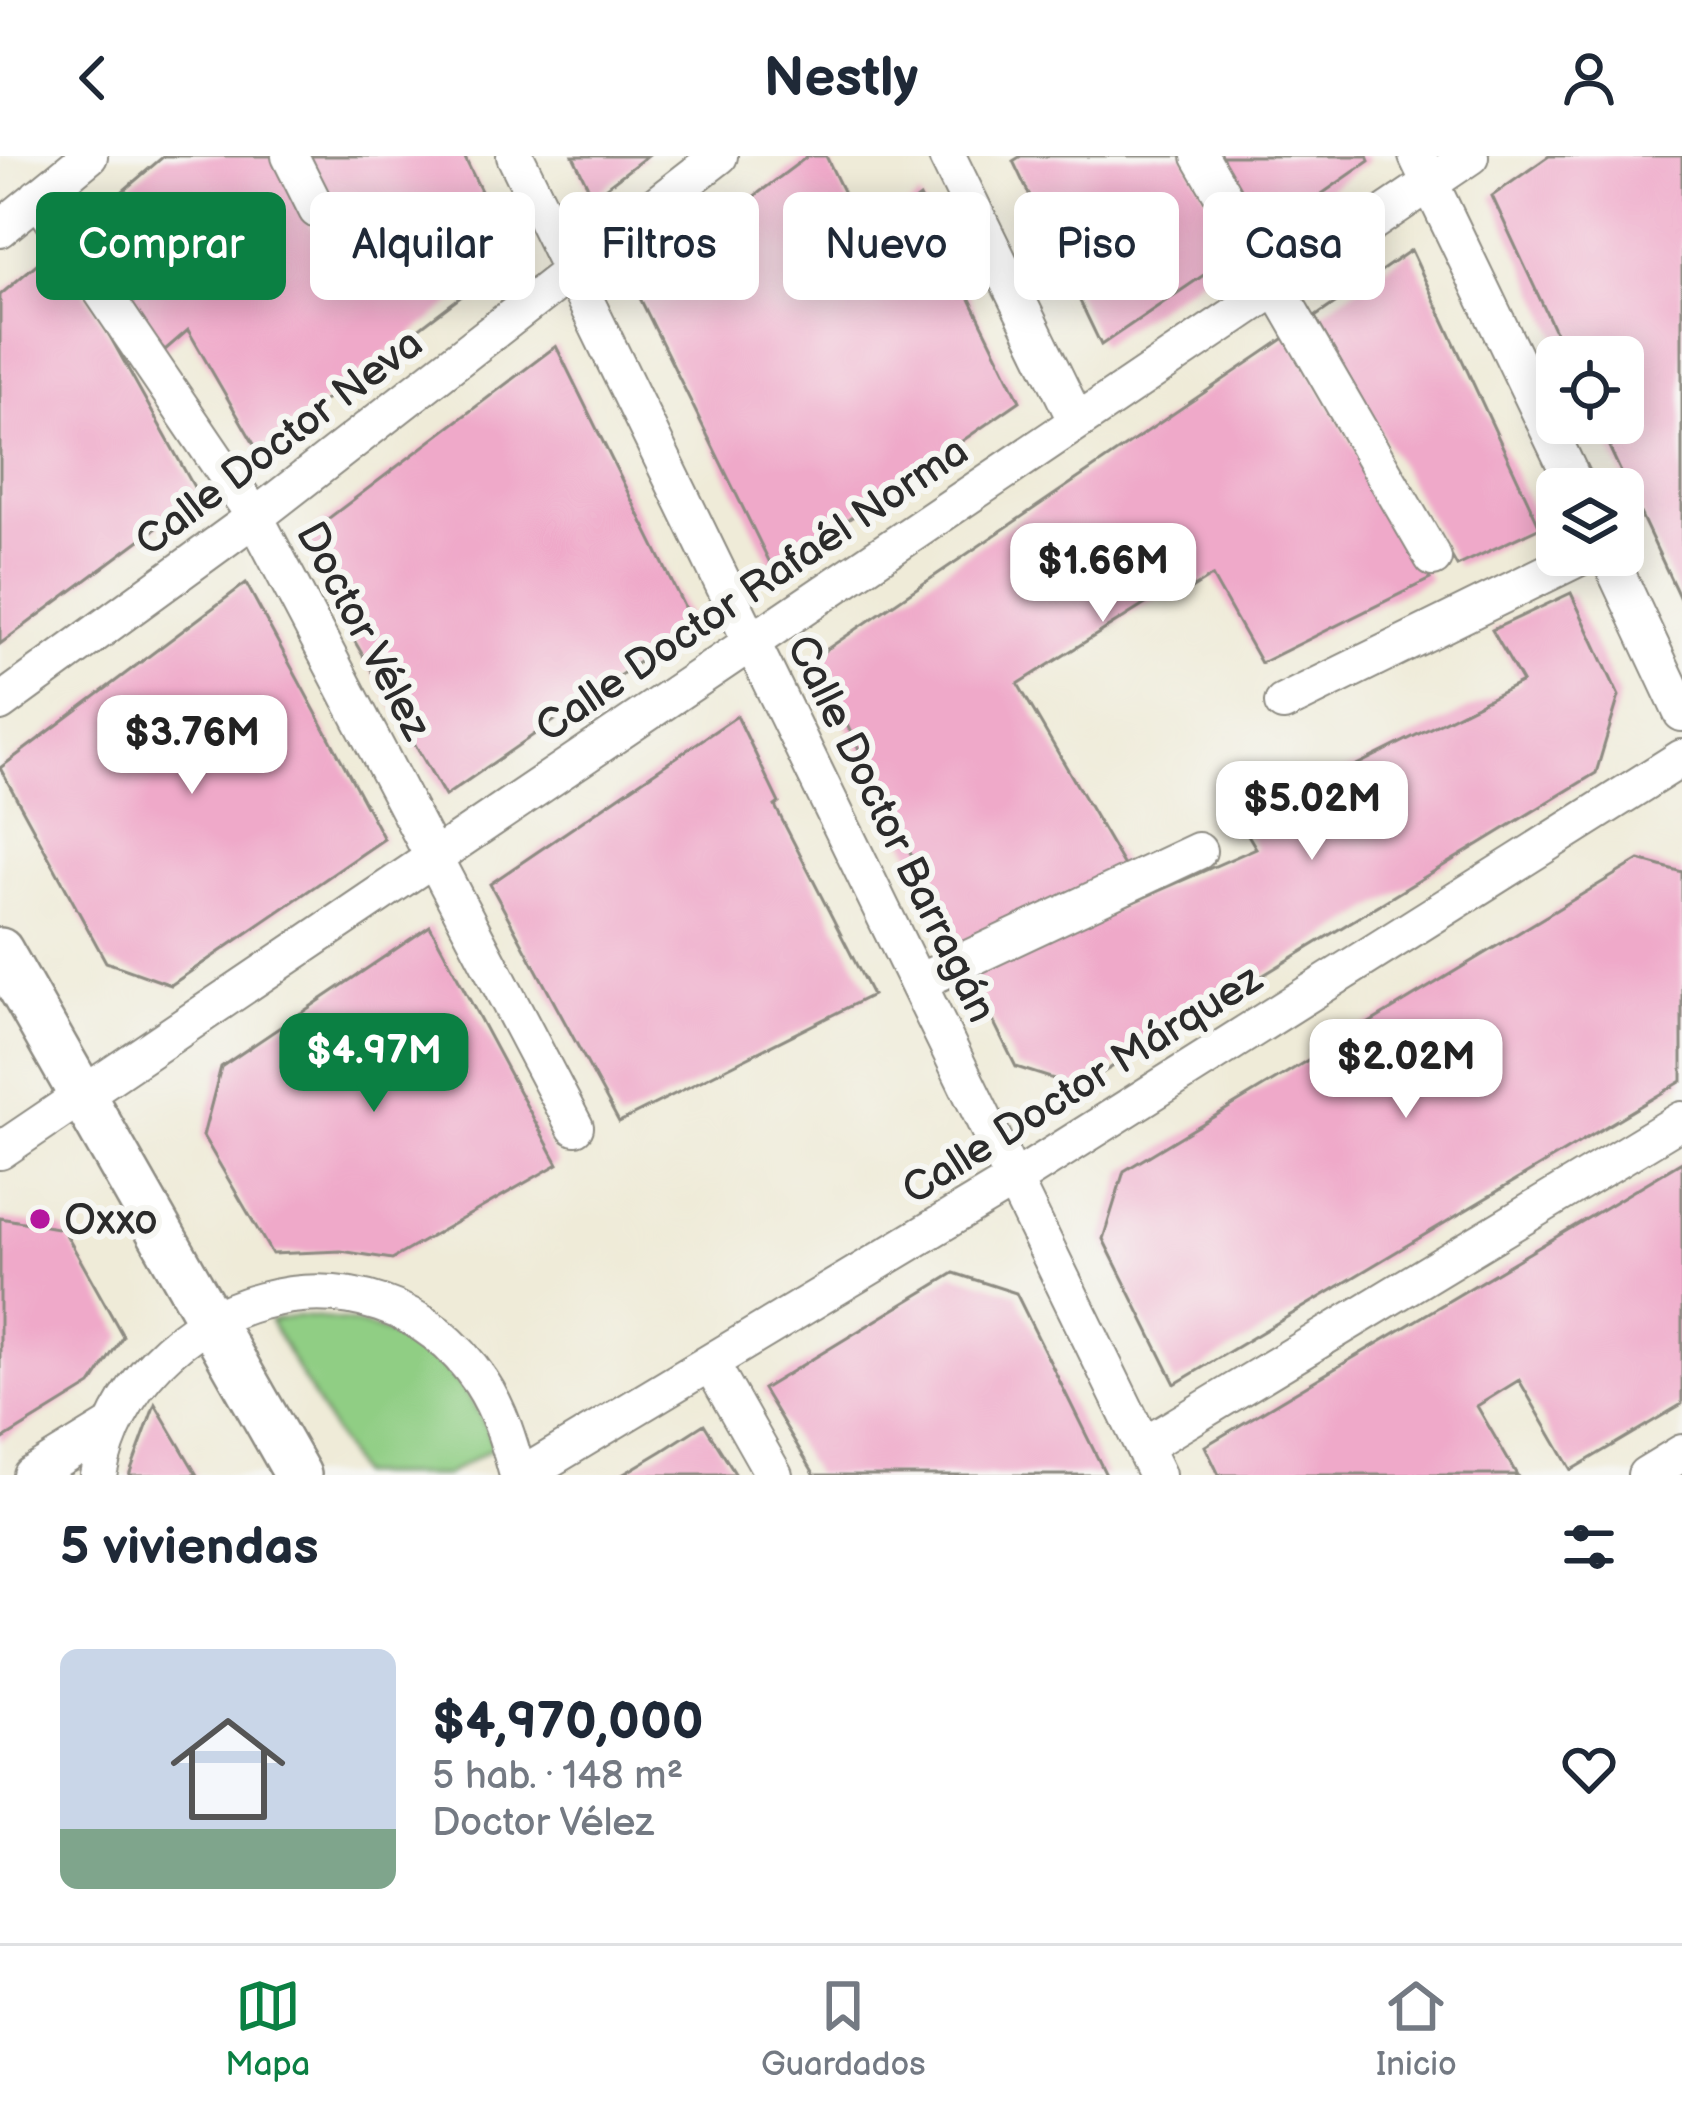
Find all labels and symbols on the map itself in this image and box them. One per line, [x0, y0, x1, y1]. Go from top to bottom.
street label: Calle Doctor Neva [126, 318, 433, 568]
street label: Calle Doctor Rafaél Norma [527, 426, 978, 754]
street label: Doctor Vélez [284, 514, 442, 749]
pin: $1.66M [1005, 523, 1201, 625]
street label: Calle Doctor Barragán [775, 627, 1007, 1031]
pin: $3.76M [94, 695, 290, 797]
pin: $5.02M [1214, 761, 1410, 863]
street label: Calle Doctor Márquez [893, 953, 1272, 1216]
pin: $4.97M [276, 1013, 472, 1115]
pin: $2.02M [1308, 1019, 1504, 1121]
place label: Oxxo [64, 1196, 158, 1247]
marker: Oxxo [27, 1206, 53, 1232]

